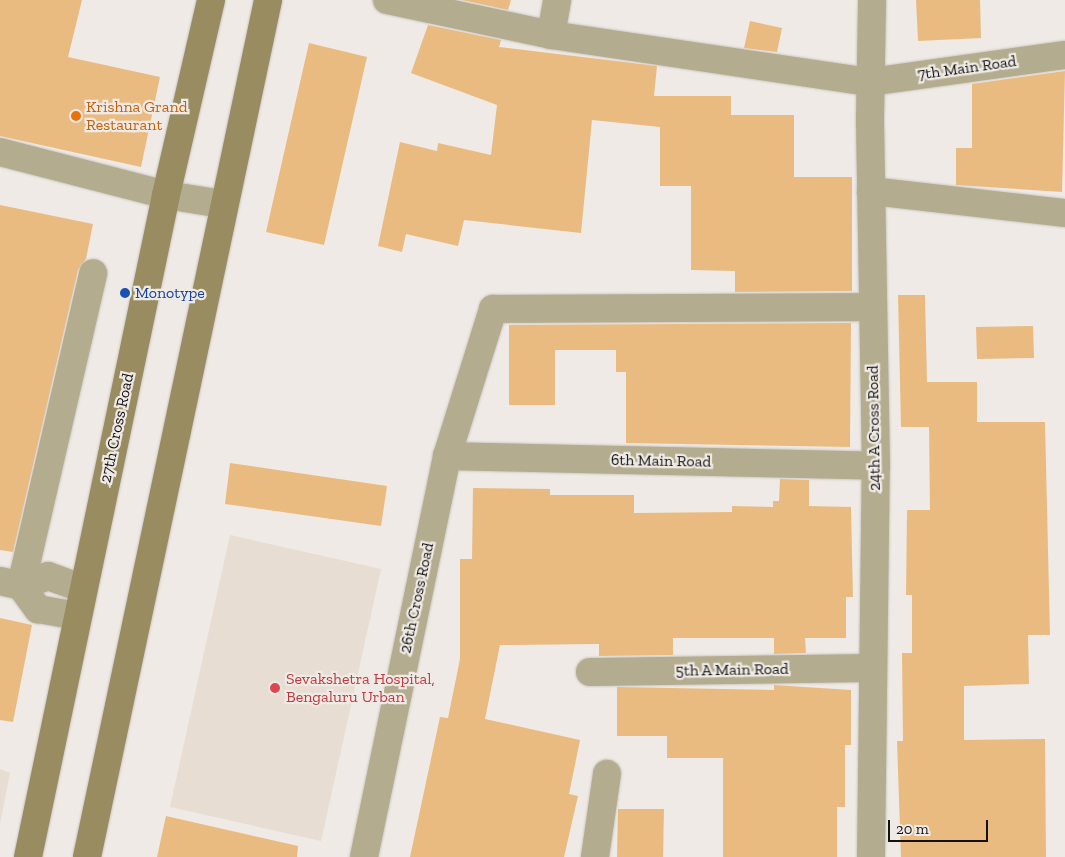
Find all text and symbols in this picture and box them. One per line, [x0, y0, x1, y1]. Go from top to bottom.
street label: 7th Main Road [916, 52, 1018, 84]
place label: Krishna Grand Restaurant [86, 97, 187, 135]
marker: Krishna Grand Restaurant [70, 110, 82, 122]
place label: Monotype [135, 283, 205, 303]
marker: Monotype [119, 287, 131, 299]
street label: 24th A Cross Road [863, 364, 885, 492]
street label: 27th Cross Road [96, 371, 138, 485]
street label: 6th Main Road [611, 451, 711, 471]
street label: 26th Cross Road [396, 541, 438, 655]
street label: 5th A Main Road [675, 659, 789, 681]
place label: Sevakshetra Hospital, Bengaluru Urban [286, 669, 435, 707]
marker: Sevakshetra Hospital, Bengaluru Urban [268, 681, 282, 695]
scale bar [890, 810, 990, 842]
text: 20 m [896, 820, 929, 838]

